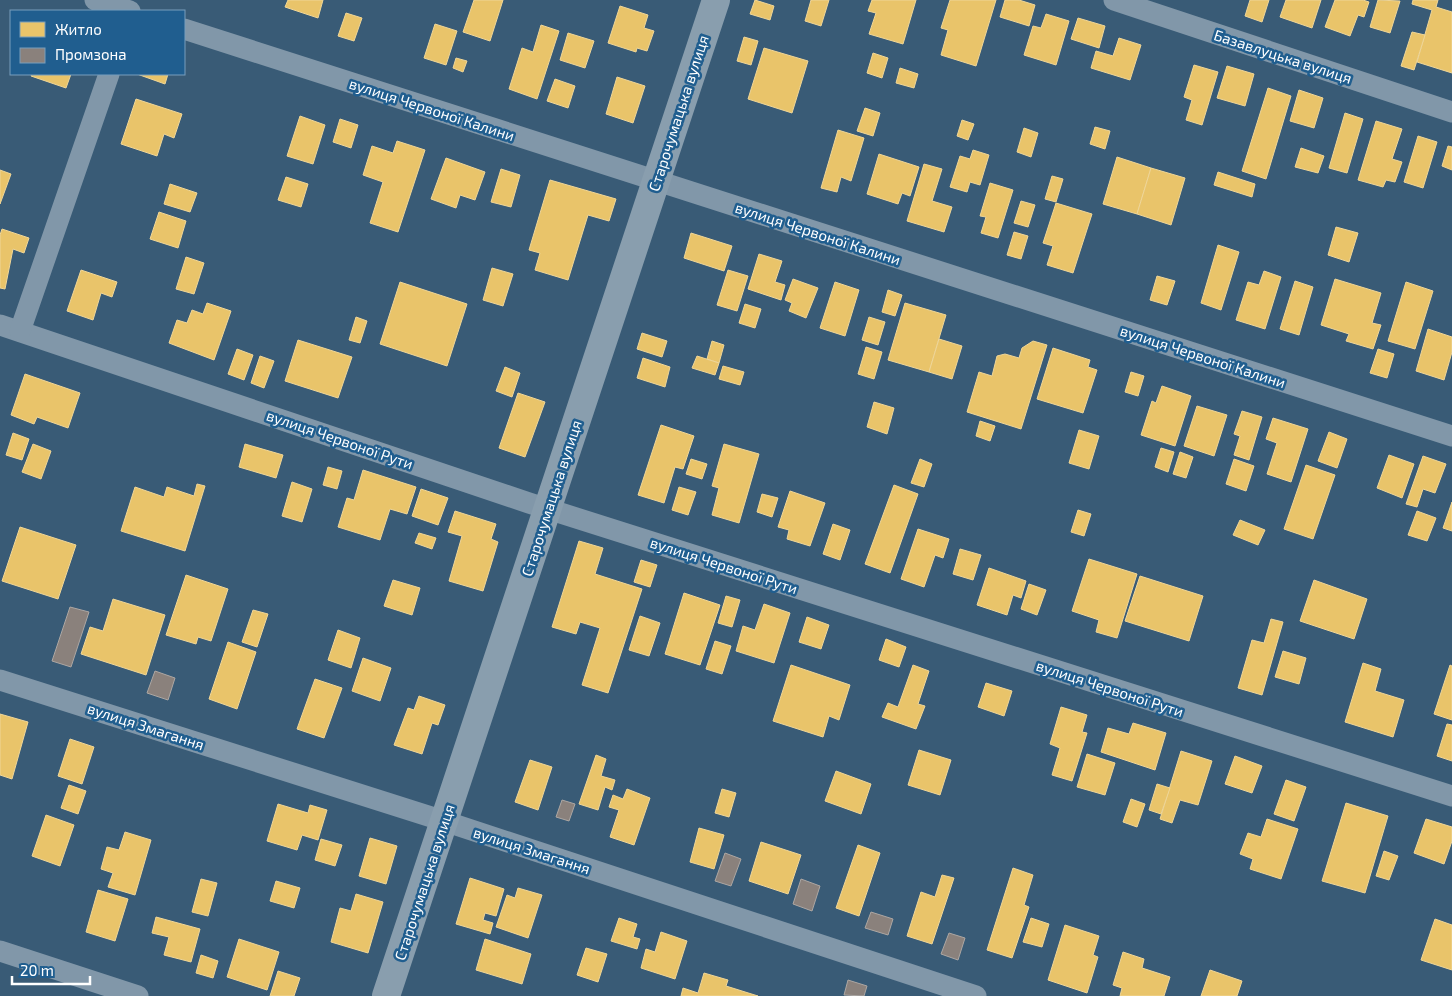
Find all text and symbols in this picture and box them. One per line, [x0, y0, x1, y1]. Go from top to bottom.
legend [10, 10, 185, 75]
text: Житло [55, 20, 102, 38]
street label: Базавлуцька вулиця [1211, 25, 1354, 88]
street label: Старочумацька вулиця [644, 33, 713, 194]
text: Промзона [55, 45, 127, 63]
street label: вулиця Червоної Калини [347, 74, 517, 145]
street label: вулиця Червоної Калини [733, 198, 903, 269]
street label: вулиця Червоної Калини [1118, 321, 1288, 392]
street label: вулиця Червоної Рути [264, 405, 416, 473]
street label: Старочумацька вулиця [517, 418, 586, 579]
street label: вулиця Червоної Рути [648, 533, 800, 598]
street label: вулиця Червоної Рути [1034, 656, 1186, 721]
street label: вулиця Змагання [85, 699, 207, 754]
street label: Старочумацька вулиця [390, 802, 459, 963]
street label: вулиця Змагання [471, 823, 593, 878]
scale bar [12, 954, 90, 986]
text: 20 m [20, 961, 54, 979]

